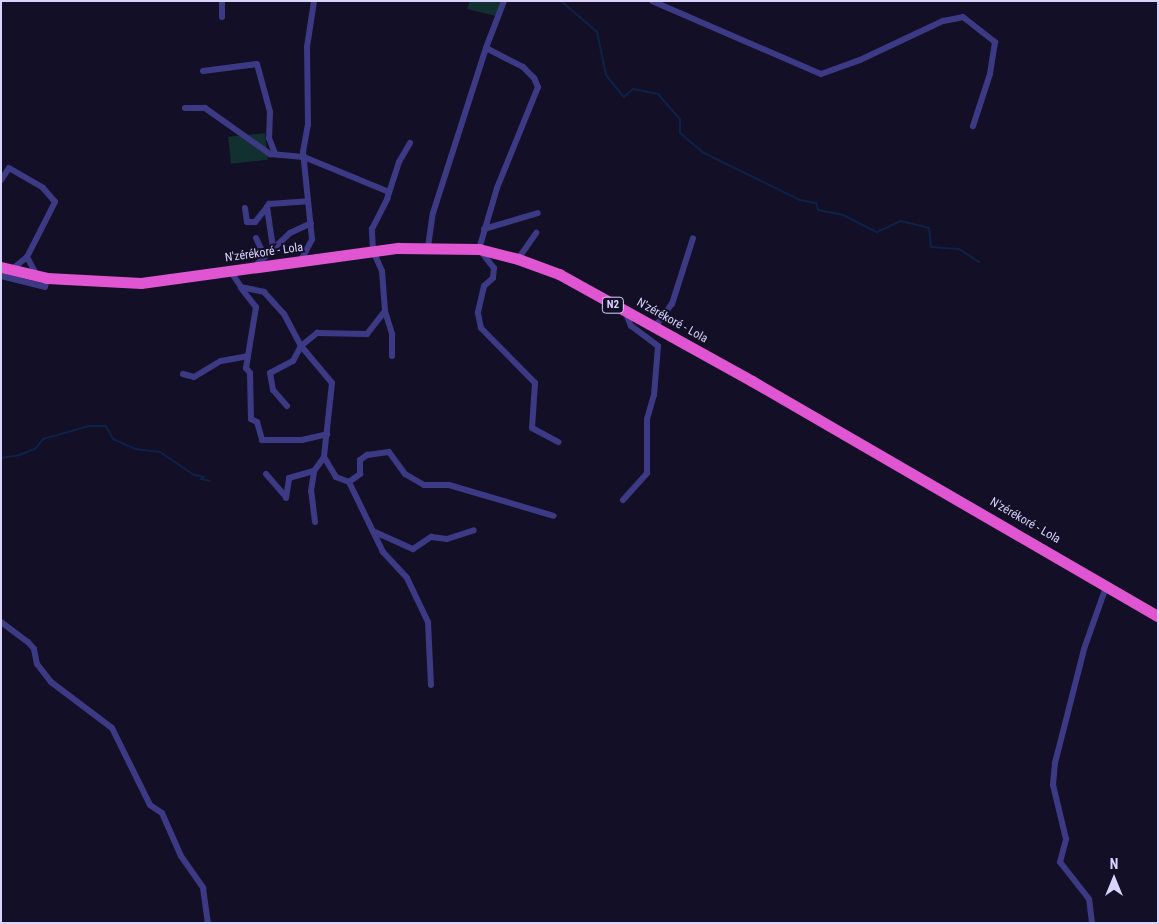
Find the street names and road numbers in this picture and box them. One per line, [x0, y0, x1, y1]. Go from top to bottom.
street label: N'zérékoré - Lola [224, 240, 304, 266]
road number: N2 [602, 296, 624, 314]
street label: N'zérékoré - Lola [634, 296, 710, 346]
street label: N'zérékoré - Lola [987, 495, 1063, 547]

